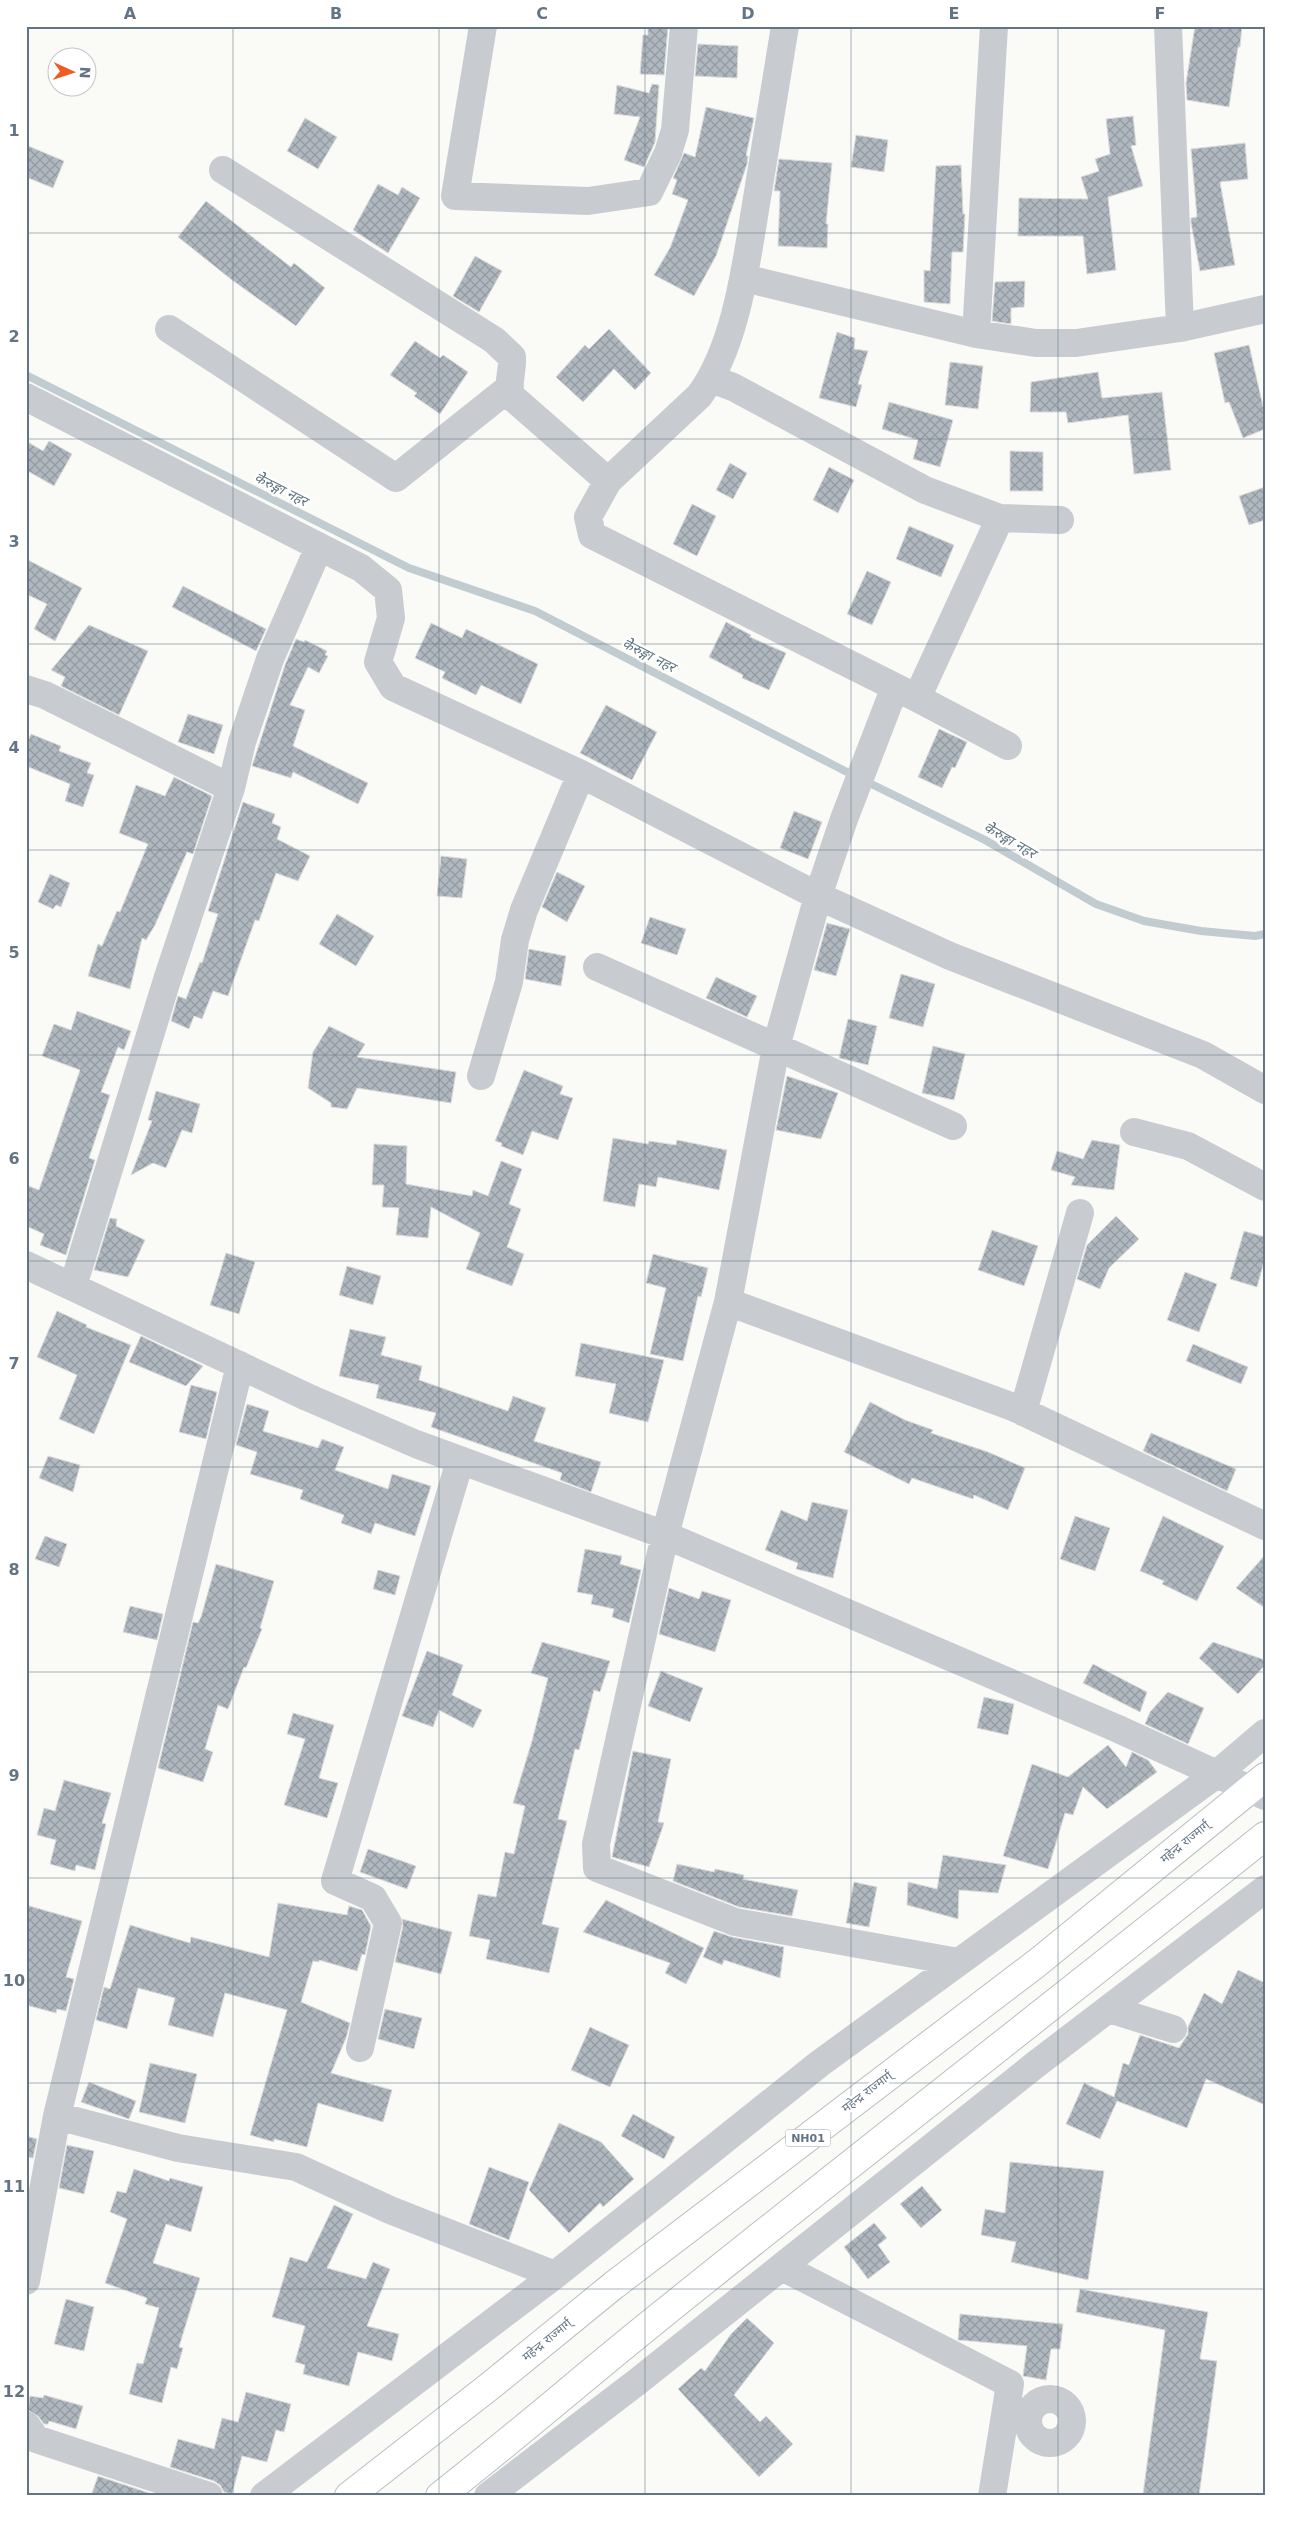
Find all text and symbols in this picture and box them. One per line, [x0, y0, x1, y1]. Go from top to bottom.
text: A [124, 4, 137, 23]
text: B [330, 4, 342, 23]
text: C [536, 4, 548, 23]
text: D [741, 4, 755, 23]
text: E [949, 4, 959, 23]
text: F [1155, 4, 1165, 23]
north arrow [48, 48, 98, 98]
text: N [77, 66, 93, 79]
text: 1 [8, 121, 20, 140]
text: 2 [8, 327, 20, 346]
water label: केेरुङ्गा नहर [252, 469, 313, 511]
text: 3 [8, 532, 20, 551]
water label: केेरुङ्गा नहर [620, 635, 681, 677]
text: 4 [8, 738, 20, 757]
water label: केेरुङ्गा नहर [981, 819, 1042, 863]
text: 5 [8, 943, 20, 962]
text: 6 [8, 1149, 20, 1168]
text: 7 [8, 1354, 20, 1373]
text: 8 [8, 1560, 20, 1579]
text: 9 [8, 1766, 20, 1785]
street label: महेन्द्र राज्मार्ग् [1157, 1816, 1214, 1866]
text: 10 [3, 1971, 25, 1990]
street label: महेन्द्र राज्मार्ग् [838, 2067, 897, 2115]
road number: NH01 [786, 2130, 830, 2146]
text: 11 [3, 2177, 25, 2196]
street label: महेन्द्र राज्मार्ग् [519, 2314, 576, 2364]
text: 12 [3, 2382, 25, 2401]

